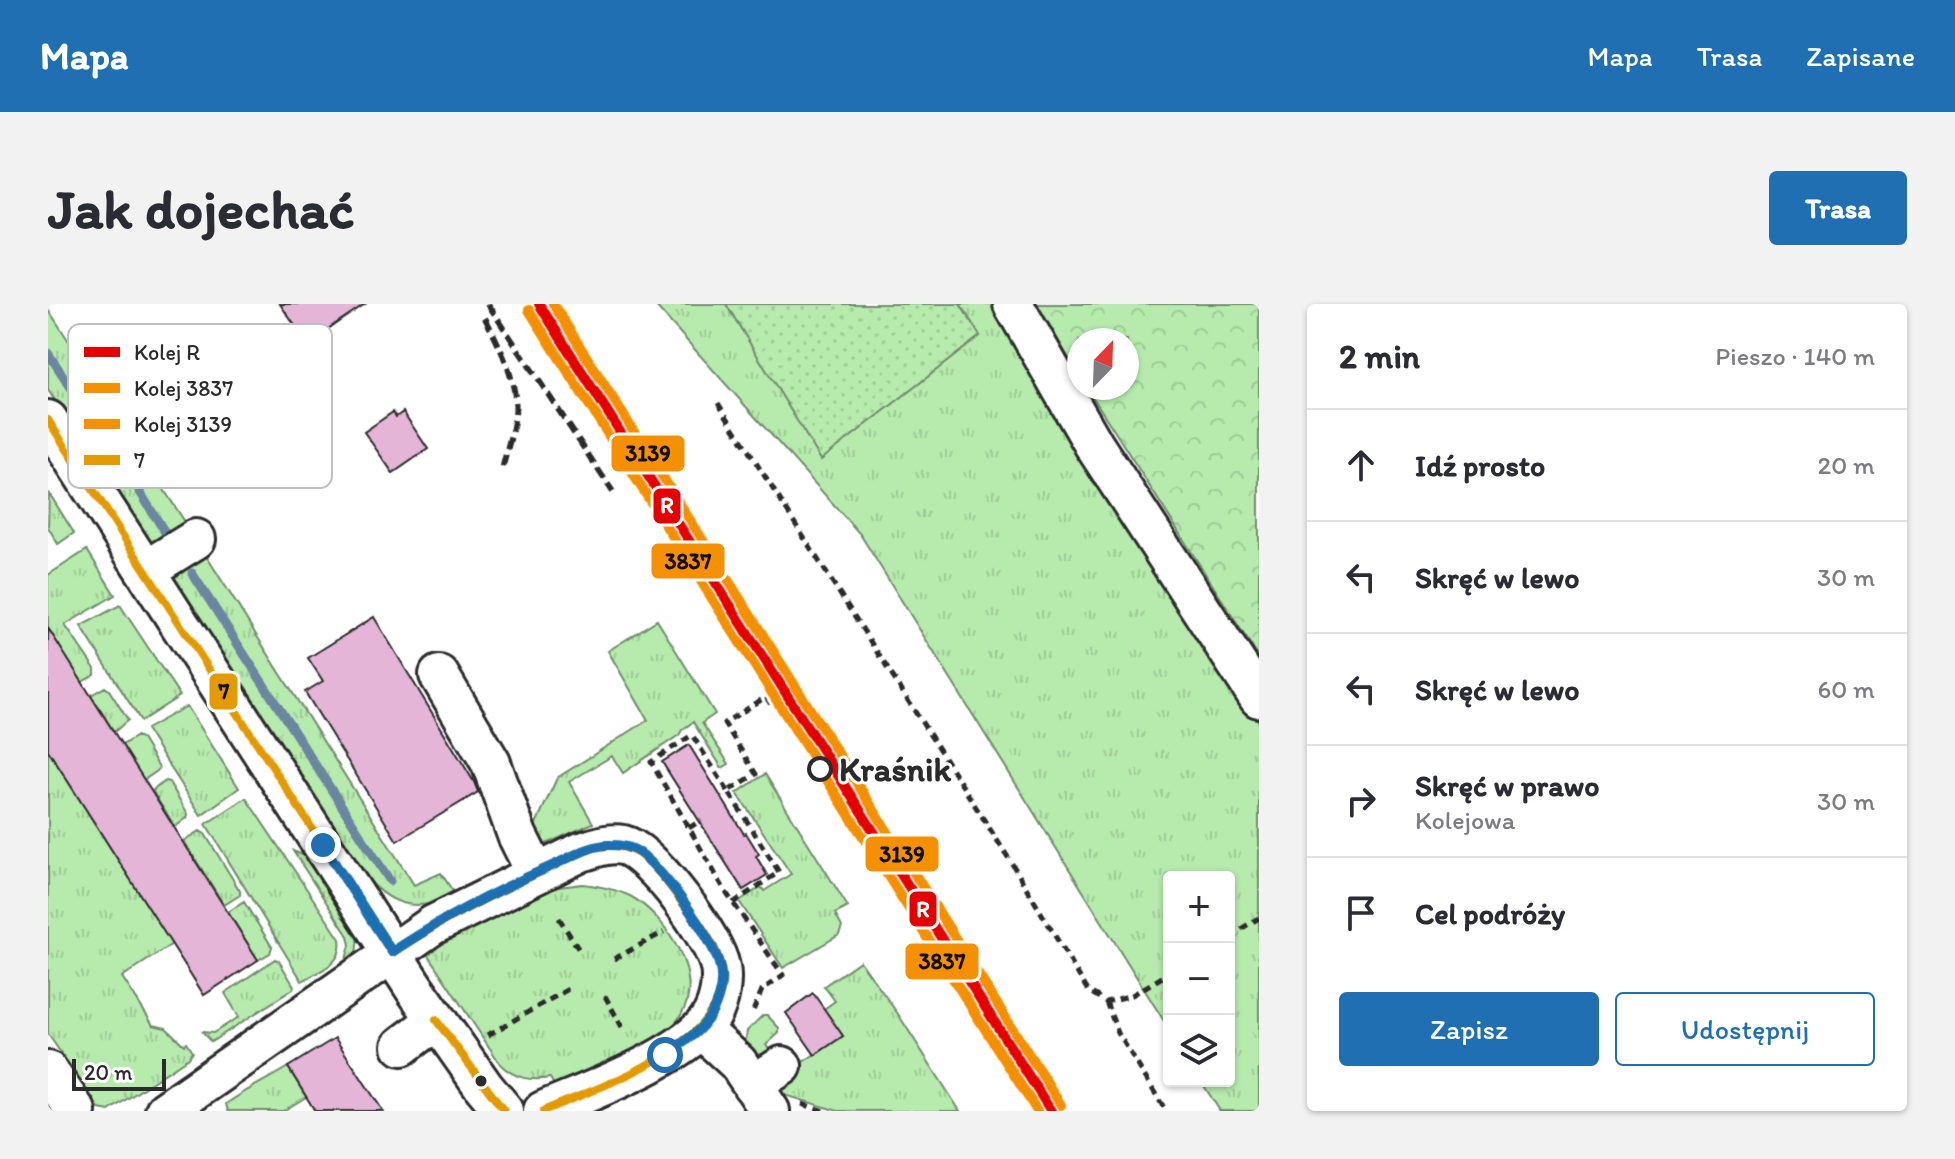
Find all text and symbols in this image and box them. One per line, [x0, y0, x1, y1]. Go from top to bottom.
text: Mapa [40, 33, 128, 79]
text: Mapa [1587, 39, 1653, 73]
text: Trasa [1697, 39, 1762, 73]
text: Zapisane [1806, 39, 1915, 73]
button: Trasa [1769, 171, 1907, 245]
text: Jak dojechać [48, 175, 354, 242]
legend [68, 324, 332, 488]
north arrow [1067, 328, 1139, 400]
text: 2 min [1339, 336, 1420, 377]
text: Kolej R [134, 339, 200, 366]
text: Pieszo · 140 m [1715, 340, 1875, 372]
text: Kolej 3837 [134, 375, 233, 402]
text: Kolej 3139 [134, 411, 232, 438]
line badge: 3139 [610, 434, 686, 473]
text: 3139 [625, 440, 671, 467]
icon: ahead [1339, 443, 1383, 487]
text: 7 [134, 447, 145, 474]
text: Idź prosto [1415, 447, 1545, 484]
text: 20 m [1818, 449, 1875, 481]
line badge: R [652, 487, 682, 525]
text: R [660, 492, 674, 519]
line badge: 3837 [650, 542, 726, 580]
text: 3837 [665, 548, 712, 575]
icon: left [1339, 555, 1383, 599]
text: Skręć w lewo [1415, 559, 1579, 596]
text: 30 m [1817, 561, 1875, 593]
icon: left [1339, 667, 1383, 711]
text: Skręć w lewo [1415, 671, 1579, 708]
line badge: 7 [208, 672, 239, 711]
text: 60 m [1818, 673, 1875, 705]
text: 7 [218, 678, 230, 705]
place label: Kraśnik [839, 749, 952, 790]
marker: Kraśnik [808, 757, 832, 781]
text: Skręć w prawo [1415, 767, 1599, 804]
icon: right [1339, 779, 1383, 823]
text: 30 m [1817, 785, 1875, 817]
text: Kolejowa [1415, 804, 1515, 836]
route end [305, 827, 341, 863]
line badge: 3139 [864, 835, 940, 873]
text: 3139 [879, 841, 925, 868]
map controls [1163, 871, 1235, 1087]
button: + [1163, 871, 1235, 943]
line badge: R [908, 890, 938, 928]
icon: arrive [1339, 891, 1383, 935]
text: Cel podróży [1415, 895, 1565, 932]
text: R [916, 896, 930, 923]
line badge: 3837 [904, 942, 980, 981]
button: − [1163, 943, 1235, 1015]
text: 3837 [919, 948, 966, 975]
button: Zapisz [1339, 992, 1599, 1066]
button: Udostępnij [1615, 992, 1875, 1066]
button: layers [1163, 1015, 1235, 1087]
route start [647, 1037, 683, 1073]
scale bar [72, 1055, 166, 1091]
text: 20 m [84, 1059, 133, 1086]
unlabelled marker [473, 1073, 489, 1089]

